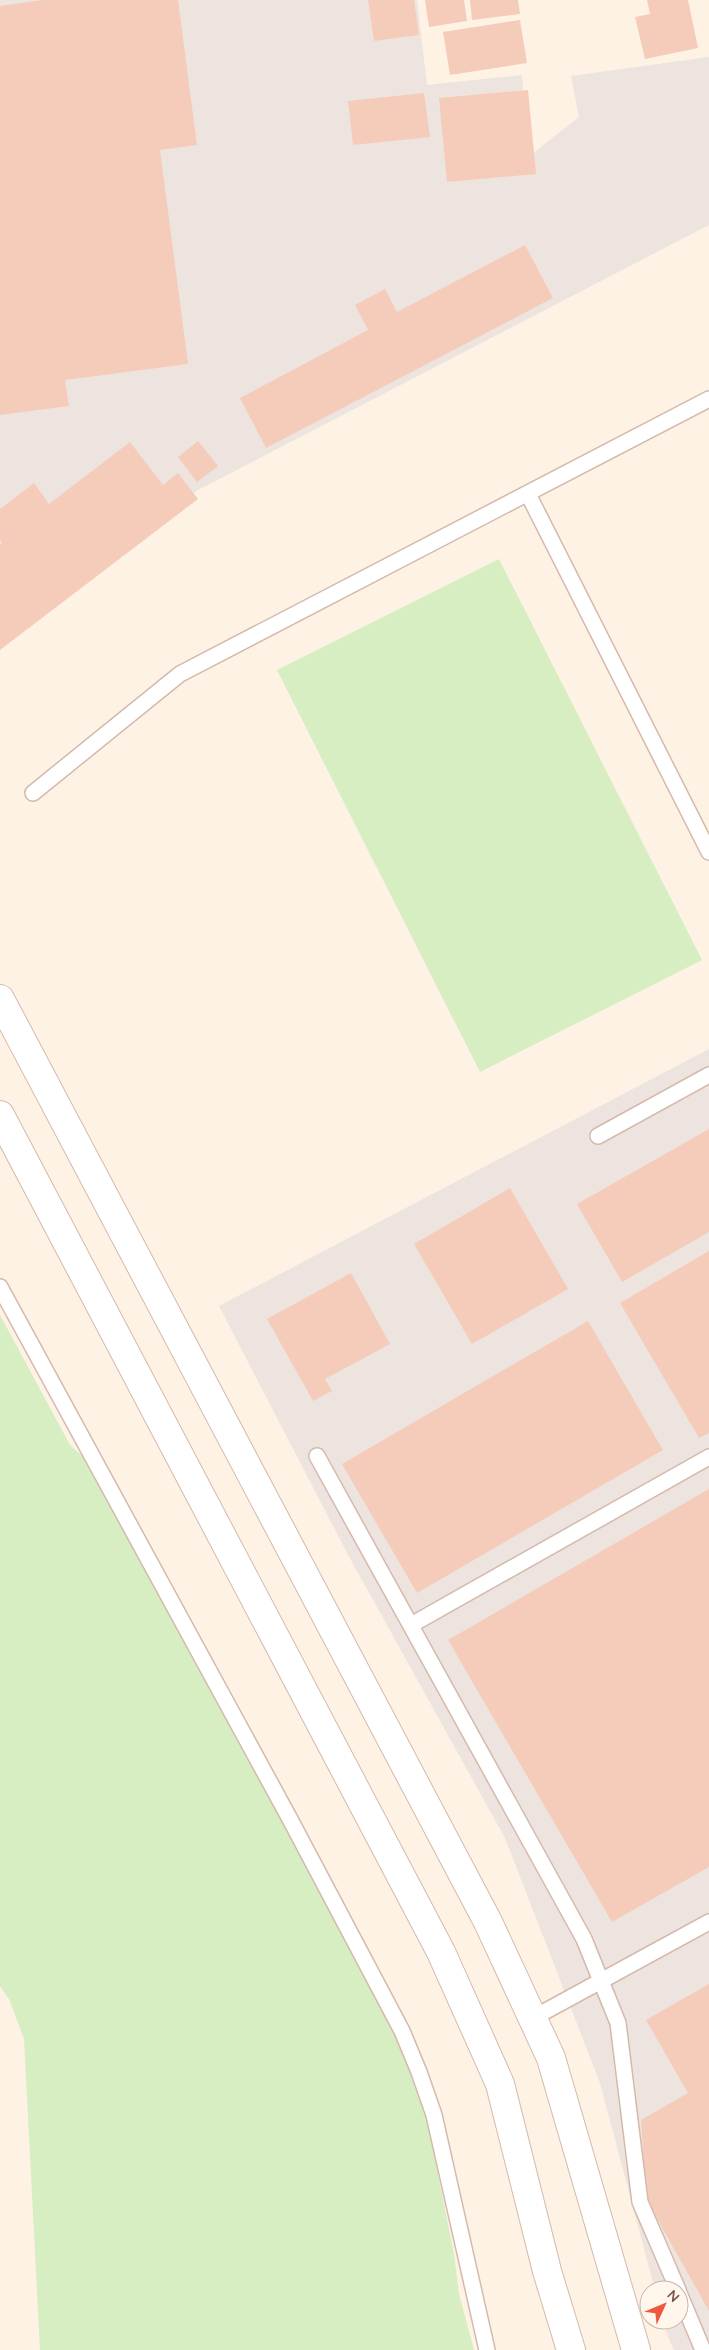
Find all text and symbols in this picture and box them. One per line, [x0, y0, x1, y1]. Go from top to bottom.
north arrow [639, 2280, 689, 2330]
text: N [663, 2286, 683, 2306]

